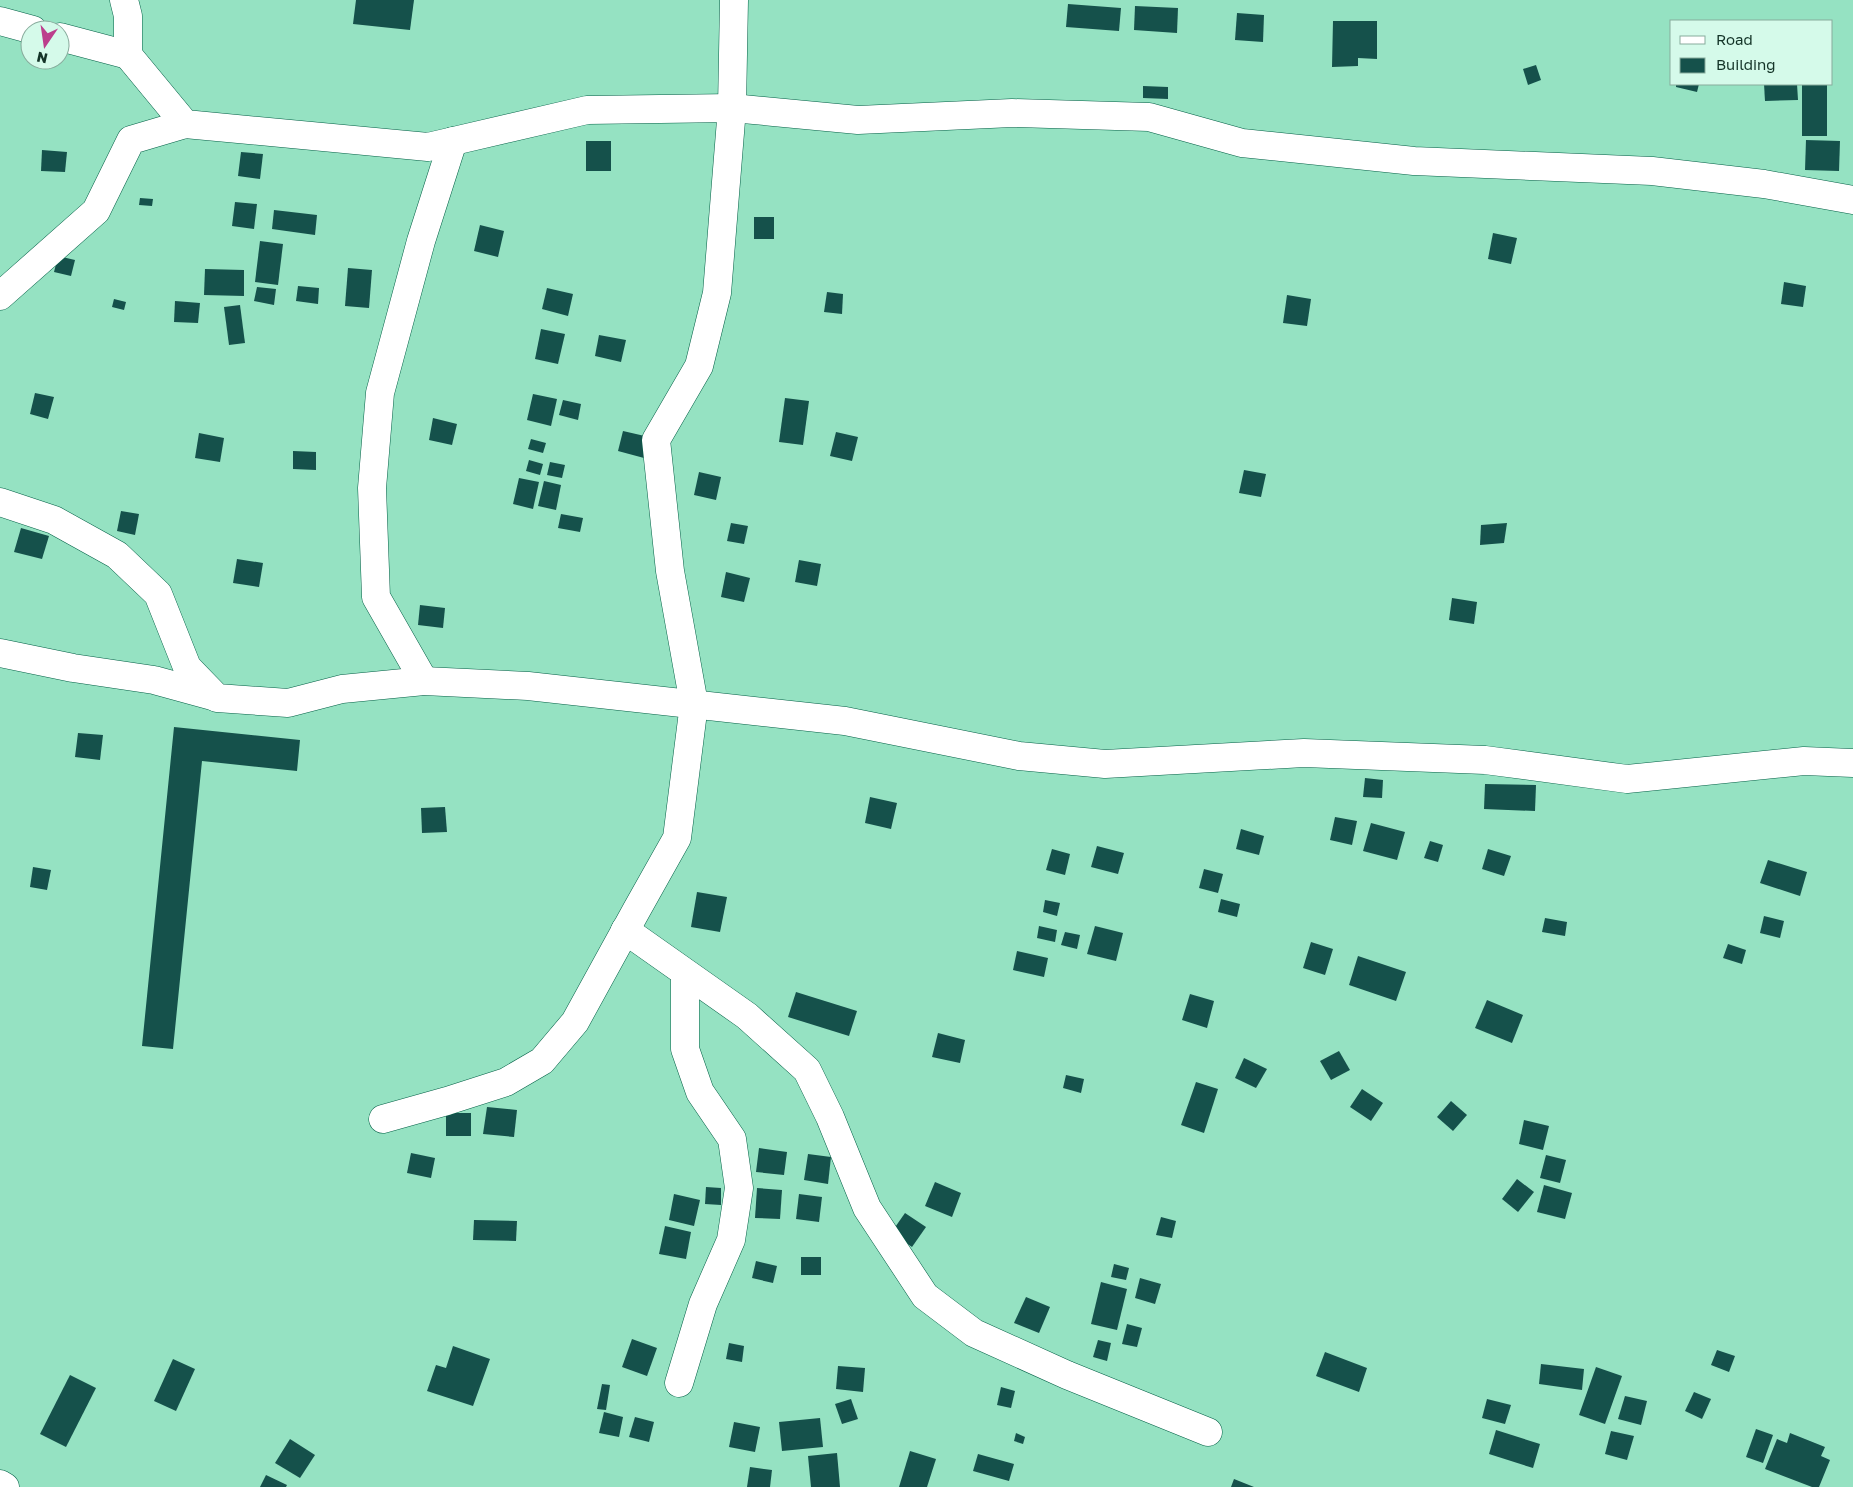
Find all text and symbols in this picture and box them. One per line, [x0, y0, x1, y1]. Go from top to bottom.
north arrow [20, 20, 70, 70]
legend [1670, 20, 1833, 85]
text: Road [1716, 30, 1753, 48]
text: N [35, 49, 49, 68]
text: Building [1716, 55, 1776, 73]

